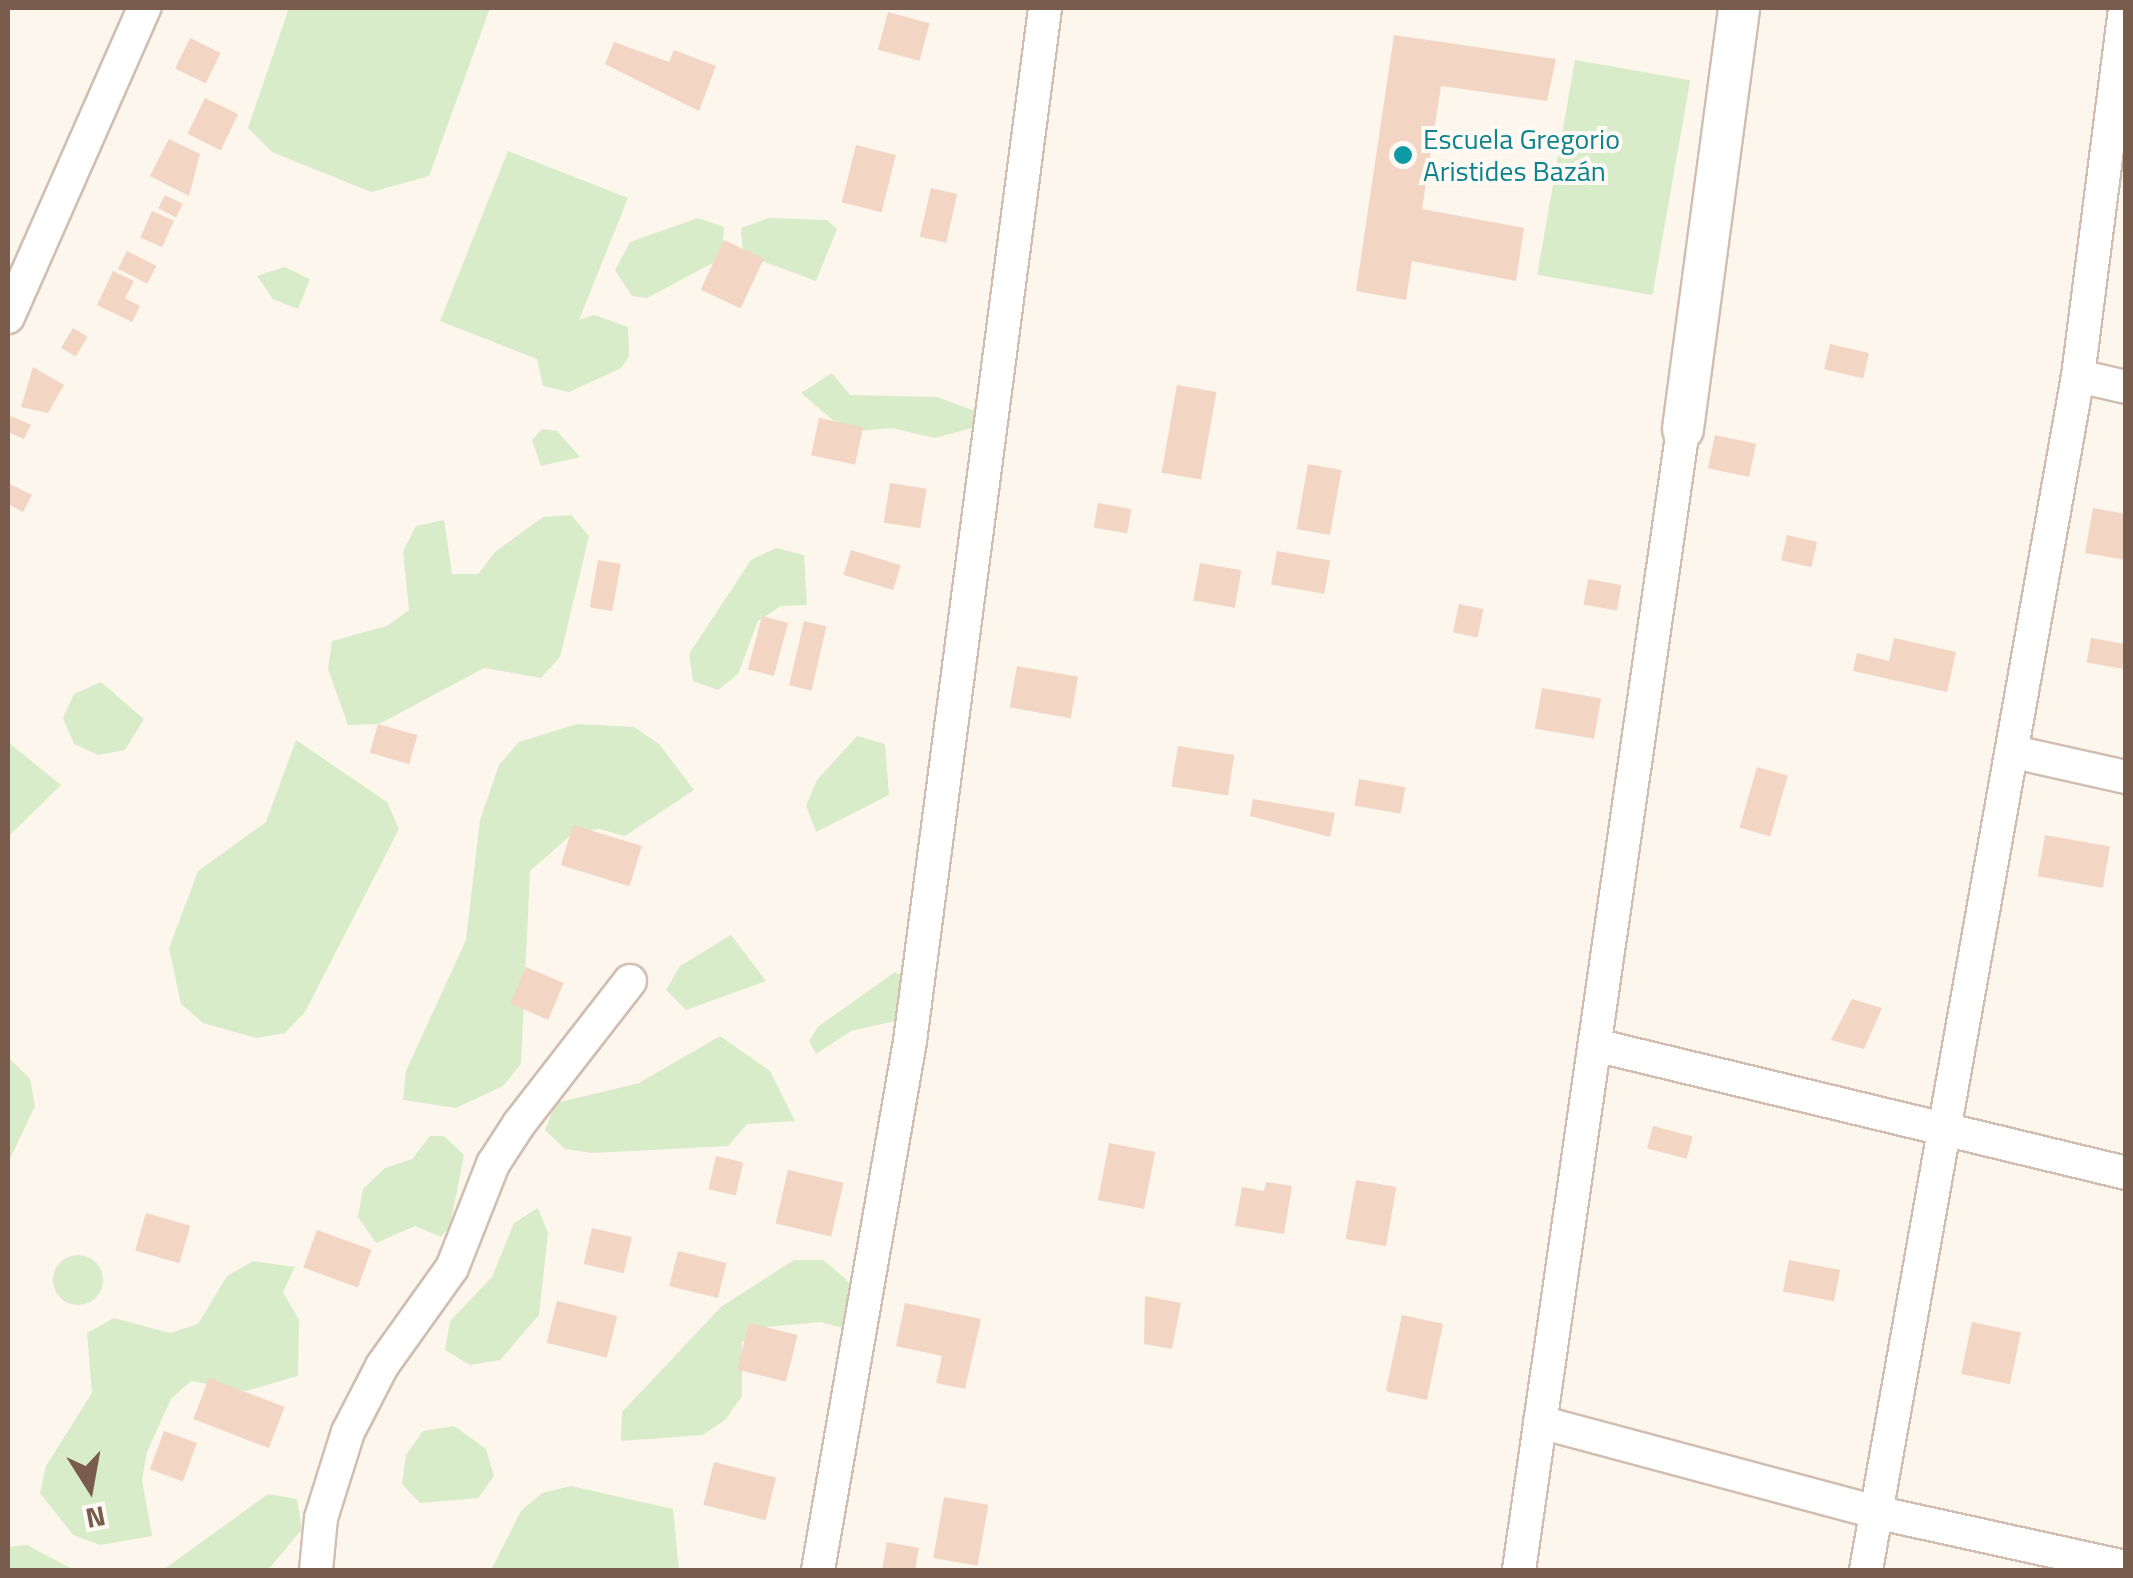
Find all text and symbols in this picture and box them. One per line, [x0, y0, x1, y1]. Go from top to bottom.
place label: Escuela Gregorio Aristides Bazán [1423, 122, 1620, 188]
marker: Escuela Gregorio Aristides Bazán [1392, 144, 1414, 166]
north arrow [40, 1438, 140, 1538]
text: N [82, 1495, 109, 1541]

